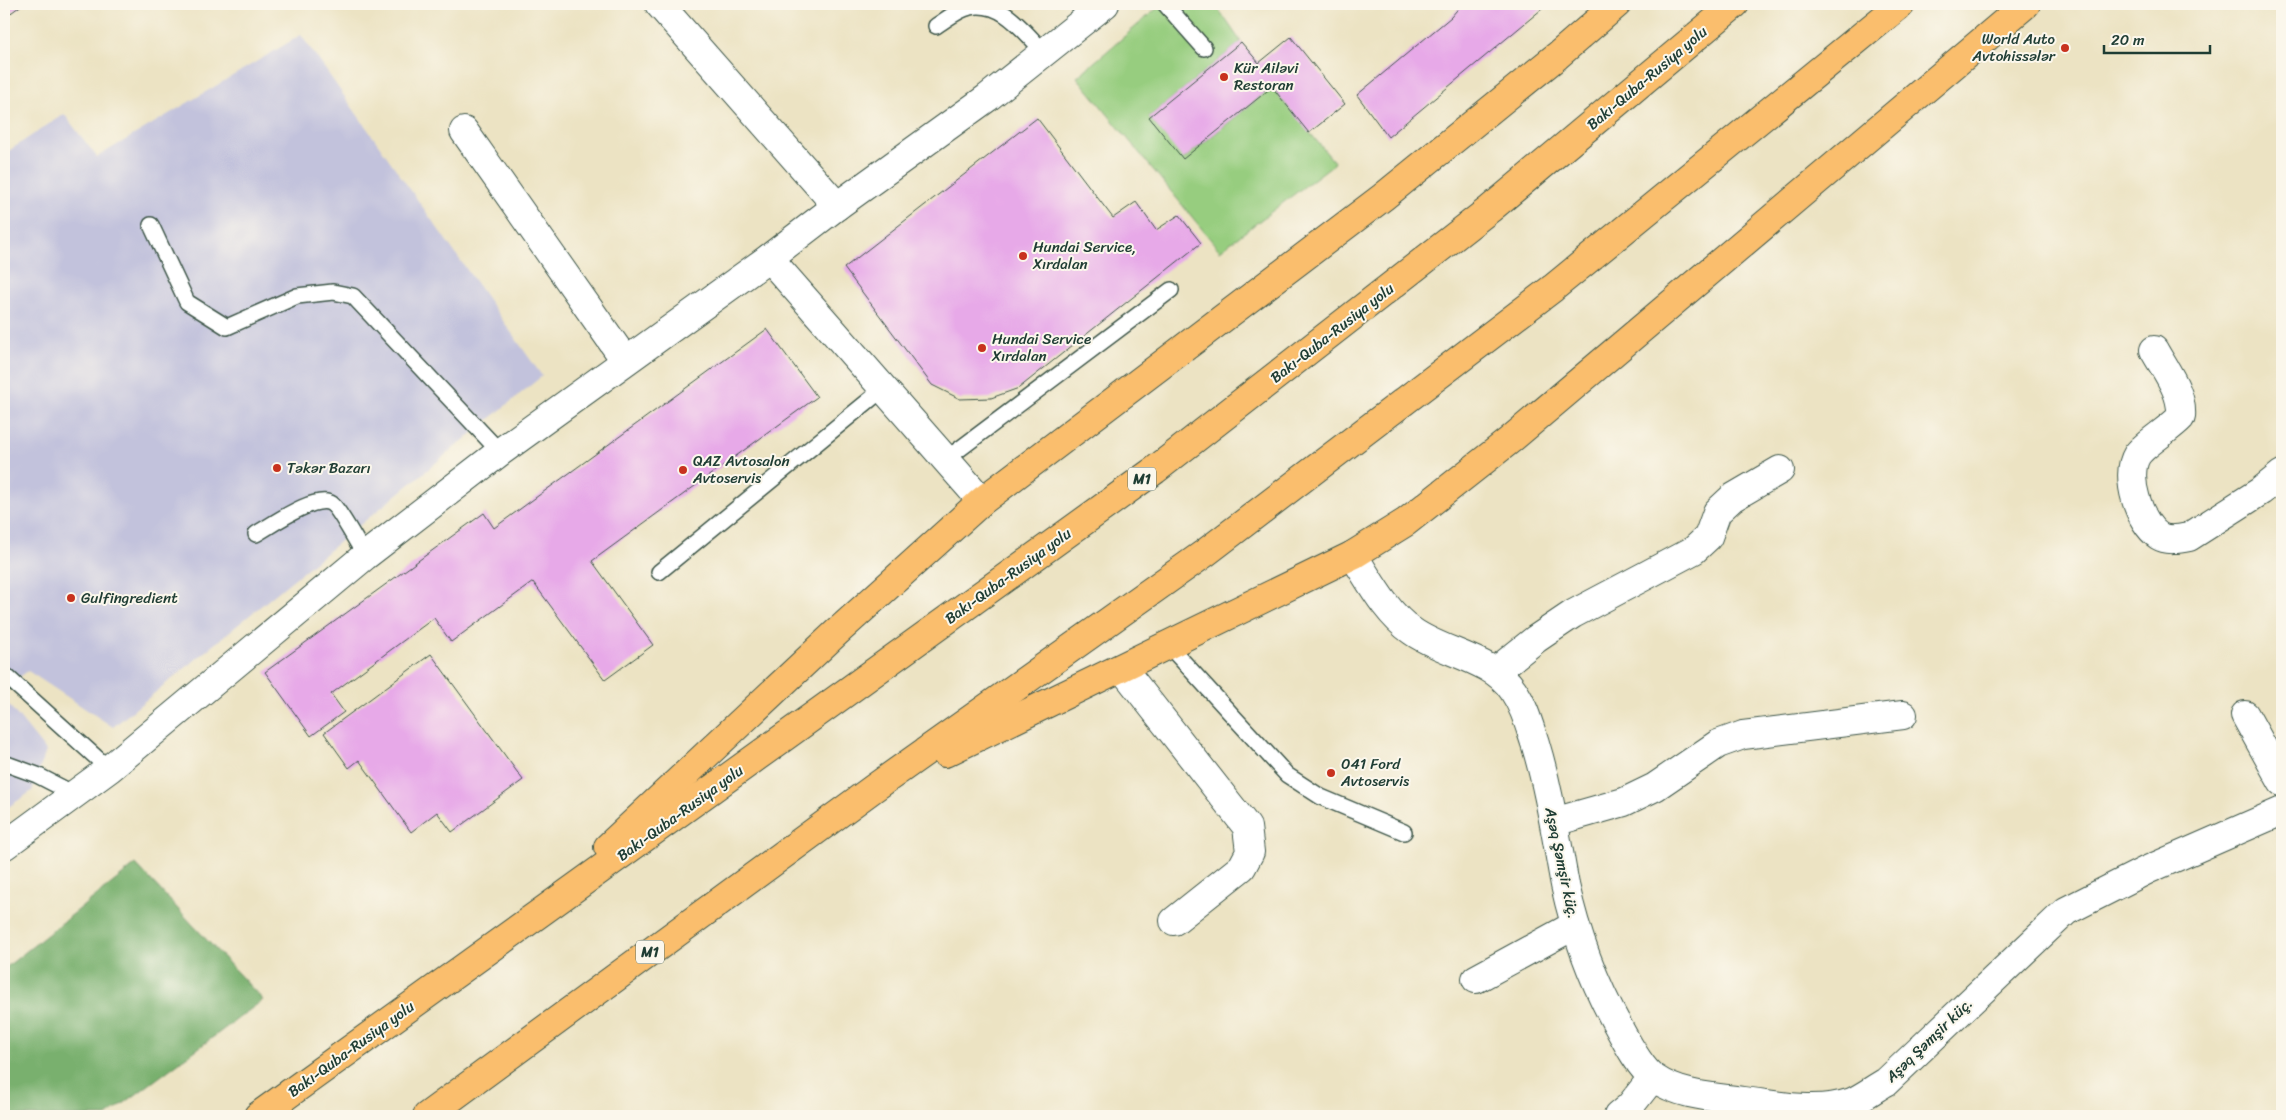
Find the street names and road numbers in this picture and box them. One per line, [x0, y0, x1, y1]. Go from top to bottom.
street label: Bakı-Quba-Rusiya yolu [1581, 19, 1713, 137]
street label: Bakı-Quba-Rusiya yolu [1264, 276, 1400, 390]
road number: M1 [1128, 468, 1156, 490]
street label: Bakı-Quba-Rusiya yolu [939, 521, 1077, 631]
street label: Bakı-Quba-Rusiya yolu [611, 758, 749, 868]
street label: Aşəq Şəmşir küç. [1537, 804, 1587, 921]
road number: M1 [636, 940, 664, 964]
street label: Aşəq Şəmşir küç. [1878, 991, 1979, 1089]
street label: Bakı-Quba-Rusiya yolu [282, 994, 420, 1104]

